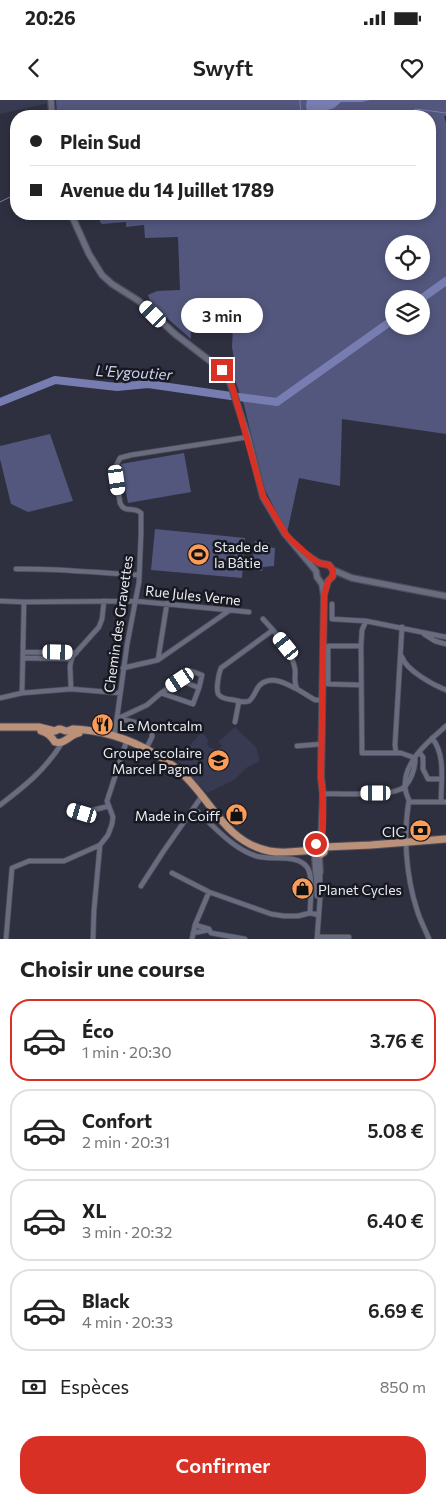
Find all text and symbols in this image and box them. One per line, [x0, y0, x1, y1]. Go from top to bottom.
text: 20:26 [25, 6, 76, 29]
icon: back [20, 54, 48, 82]
text: Swyft [193, 54, 253, 81]
icon: heart [398, 54, 426, 82]
text: Plein Sud [60, 130, 141, 153]
text: Avenue du 14 Juillet 1789 [60, 178, 274, 201]
map controls [385, 235, 430, 335]
button: locate [385, 235, 430, 280]
button: layers [385, 290, 430, 335]
car [137, 298, 168, 330]
callout: 3 min [181, 298, 263, 332]
text: 3 min [202, 306, 242, 325]
route end [211, 359, 233, 381]
water label: L'Eygoutier [95, 361, 174, 383]
car [107, 464, 126, 496]
place label: Stade de la Bâtie [214, 538, 269, 571]
sports icon: Stade de la Bâtie [186, 542, 210, 566]
street label: Chemin des Gravettes [100, 554, 136, 694]
street label: Rue Jules Verne [144, 582, 242, 608]
car [270, 630, 301, 662]
car [42, 644, 73, 660]
car [163, 665, 196, 695]
restaurant icon: Le Montcalm [91, 713, 115, 737]
place label: Le Montcalm [119, 717, 203, 734]
place label: Groupe scolaire Marcel Pagnol [103, 744, 202, 777]
school or university icon: Groupe scolaire Marcel Pagnol [206, 748, 230, 772]
car [361, 786, 391, 801]
car [65, 801, 98, 825]
shop icon: Made in Coiff [224, 803, 248, 827]
place label: Made in Coiff [135, 807, 220, 824]
bank icon: CIC [409, 819, 433, 843]
place label: CIC [382, 823, 405, 840]
route start [305, 833, 327, 855]
shop icon: Planet Cycles [290, 877, 314, 901]
place label: Planet Cycles [318, 881, 402, 898]
text: Choisir une course [20, 955, 205, 982]
icon: car [22, 1018, 67, 1063]
text: Éco [82, 1019, 114, 1042]
text: 3.76 € [370, 1029, 424, 1052]
text: 1 min · 20:30 [82, 1042, 172, 1061]
icon: car [22, 1108, 67, 1153]
text: Confort [82, 1109, 152, 1132]
text: 5.08 € [367, 1119, 424, 1142]
text: 2 min · 20:31 [82, 1132, 170, 1151]
icon: car [22, 1198, 67, 1243]
text: XL [82, 1199, 107, 1222]
text: 6.40 € [367, 1209, 424, 1232]
text: 3 min · 20:32 [82, 1222, 172, 1241]
icon: car [22, 1288, 67, 1333]
text: Black [82, 1289, 130, 1312]
text: 6.69 € [368, 1299, 424, 1322]
text: 4 min · 20:33 [82, 1312, 173, 1331]
icon: cash [20, 1373, 48, 1401]
text: Espèces [60, 1375, 129, 1398]
text: 850 m [380, 1377, 426, 1396]
button: Confirmer [20, 1436, 426, 1494]

